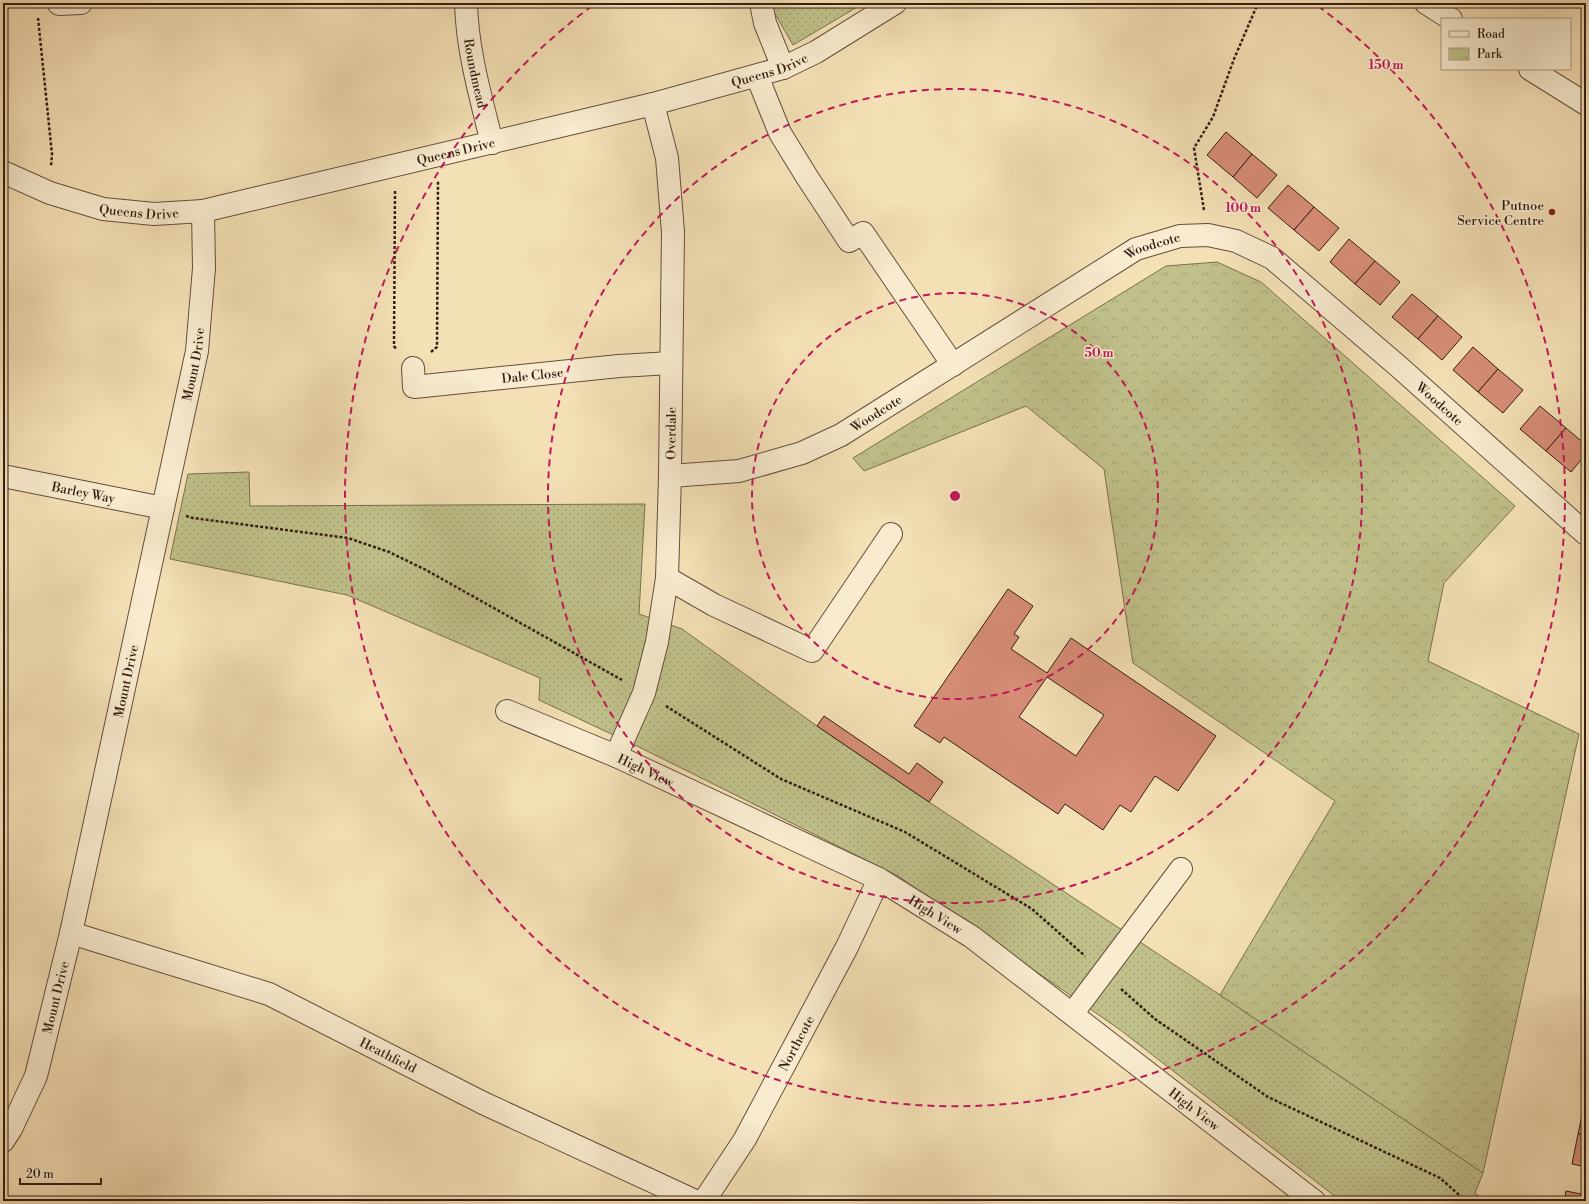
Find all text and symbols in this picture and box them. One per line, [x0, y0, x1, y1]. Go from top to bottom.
legend [1441, 18, 1571, 70]
text: Road [1477, 27, 1505, 42]
street label: Roundmead [460, 37, 490, 111]
text: Park [1477, 47, 1503, 62]
street label: Queens Drive [729, 50, 811, 91]
text: 150 m [1369, 58, 1403, 73]
street label: Queens Drive [415, 135, 497, 169]
place label: Putnoe Service Centre [1457, 198, 1544, 229]
text: 100 m [1225, 201, 1261, 216]
street label: Queens Drive [98, 202, 180, 223]
marker: Putnoe Service Centre [1547, 207, 1557, 217]
street label: Woodcote [1121, 229, 1183, 264]
street label: Mount Drive [179, 327, 208, 403]
text: 50 m [1084, 346, 1114, 361]
street label: Dale Close [501, 365, 565, 387]
street label: Woodcote [1412, 378, 1467, 430]
street label: Woodcote [847, 391, 906, 437]
street label: Overdale [663, 406, 680, 460]
street label: Barley Way [49, 479, 117, 507]
centre of rings [948, 489, 962, 503]
street label: Mount Drive [111, 643, 142, 719]
street label: High View [615, 751, 677, 791]
street label: High View [905, 892, 966, 938]
street label: Mount Drive [40, 959, 73, 1036]
street label: Northcote [776, 1013, 818, 1074]
street label: Heathfield [357, 1034, 420, 1077]
street label: High View [1165, 1085, 1224, 1135]
scale bar [20, 1160, 101, 1186]
text: 20 m [26, 1167, 54, 1182]

